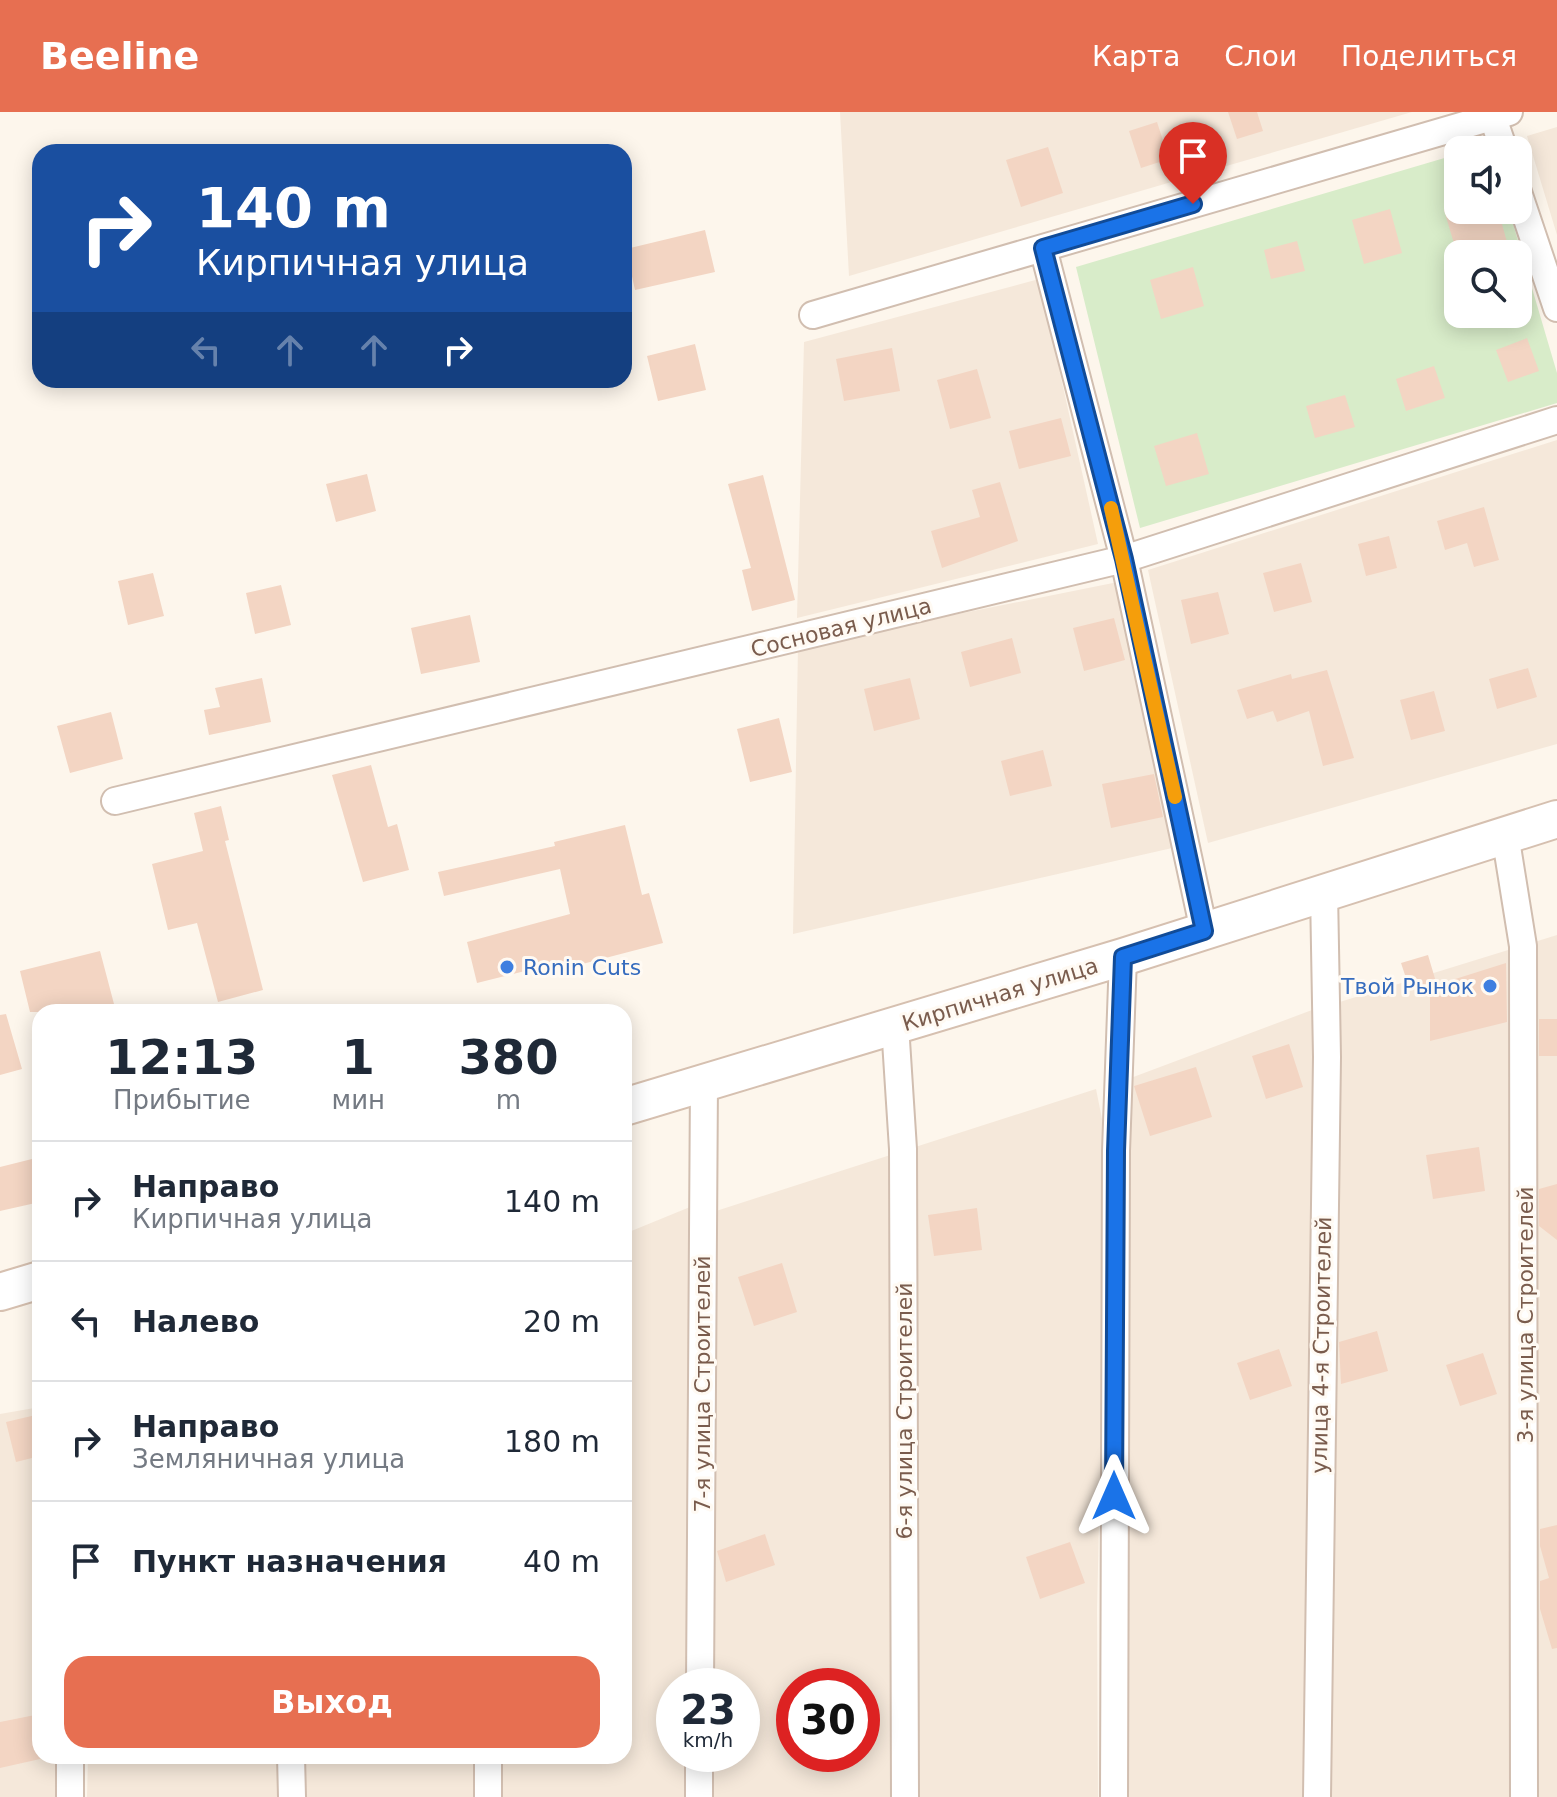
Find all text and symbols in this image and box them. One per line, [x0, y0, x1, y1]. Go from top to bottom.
text: Beeline [40, 34, 199, 78]
text: Карта [1092, 40, 1180, 73]
text: Слои [1224, 40, 1297, 73]
text: Поделиться [1341, 40, 1517, 73]
pin [1159, 122, 1227, 204]
icon: arrive [1171, 134, 1215, 178]
map controls [1444, 136, 1532, 328]
button: sound [1444, 136, 1532, 224]
text: 140 m [196, 175, 391, 240]
icon: right [64, 176, 168, 280]
button: search [1444, 240, 1532, 328]
text: Кирпичная улица [196, 242, 529, 283]
icon: left [184, 328, 228, 372]
icon: ahead [268, 328, 312, 372]
icon: ahead [352, 328, 396, 372]
icon: right [436, 328, 480, 372]
street label: Сосновая улица [748, 593, 934, 662]
street label: Кирпичная улица [899, 953, 1101, 1036]
place label: Ronin Cuts [523, 955, 641, 980]
marker: Ronin Cuts [498, 958, 516, 976]
place label: Твой Рынок [1340, 974, 1474, 999]
marker: Твой Рынок [1481, 977, 1499, 995]
text: 12:13 [105, 1029, 258, 1085]
text: 1 [342, 1029, 375, 1085]
text: 380 [458, 1029, 559, 1085]
text: Прибытие [113, 1085, 251, 1115]
text: мин [332, 1085, 385, 1115]
text: m [496, 1085, 521, 1115]
text: Направо [132, 1169, 279, 1204]
icon: right [64, 1179, 108, 1223]
text: 140 m [504, 1184, 600, 1219]
street label: 3-я улица Строителей [1513, 1186, 1538, 1444]
text: Кирпичная улица [132, 1204, 373, 1234]
street label: улица 4-я Строителей [1307, 1216, 1336, 1474]
street label: 7-я улица Строителей [690, 1255, 715, 1513]
street label: 6-я улица Строителей [892, 1282, 917, 1540]
icon: left [64, 1299, 108, 1343]
text: Налево [132, 1304, 259, 1339]
text: 20 m [523, 1304, 600, 1339]
text: Направо [132, 1409, 279, 1444]
icon: right [64, 1419, 108, 1463]
text: 180 m [504, 1424, 600, 1459]
text: Земляничная улица [132, 1444, 405, 1474]
position arrow [1072, 1454, 1156, 1538]
icon: arrive [64, 1539, 108, 1583]
text: Пункт назначения [132, 1544, 447, 1579]
text: 40 m [523, 1544, 600, 1579]
button: Выход [64, 1656, 600, 1748]
speed limit sign: 30 [776, 1668, 880, 1772]
text: 23 [680, 1687, 736, 1733]
text: km/h [683, 1728, 733, 1752]

